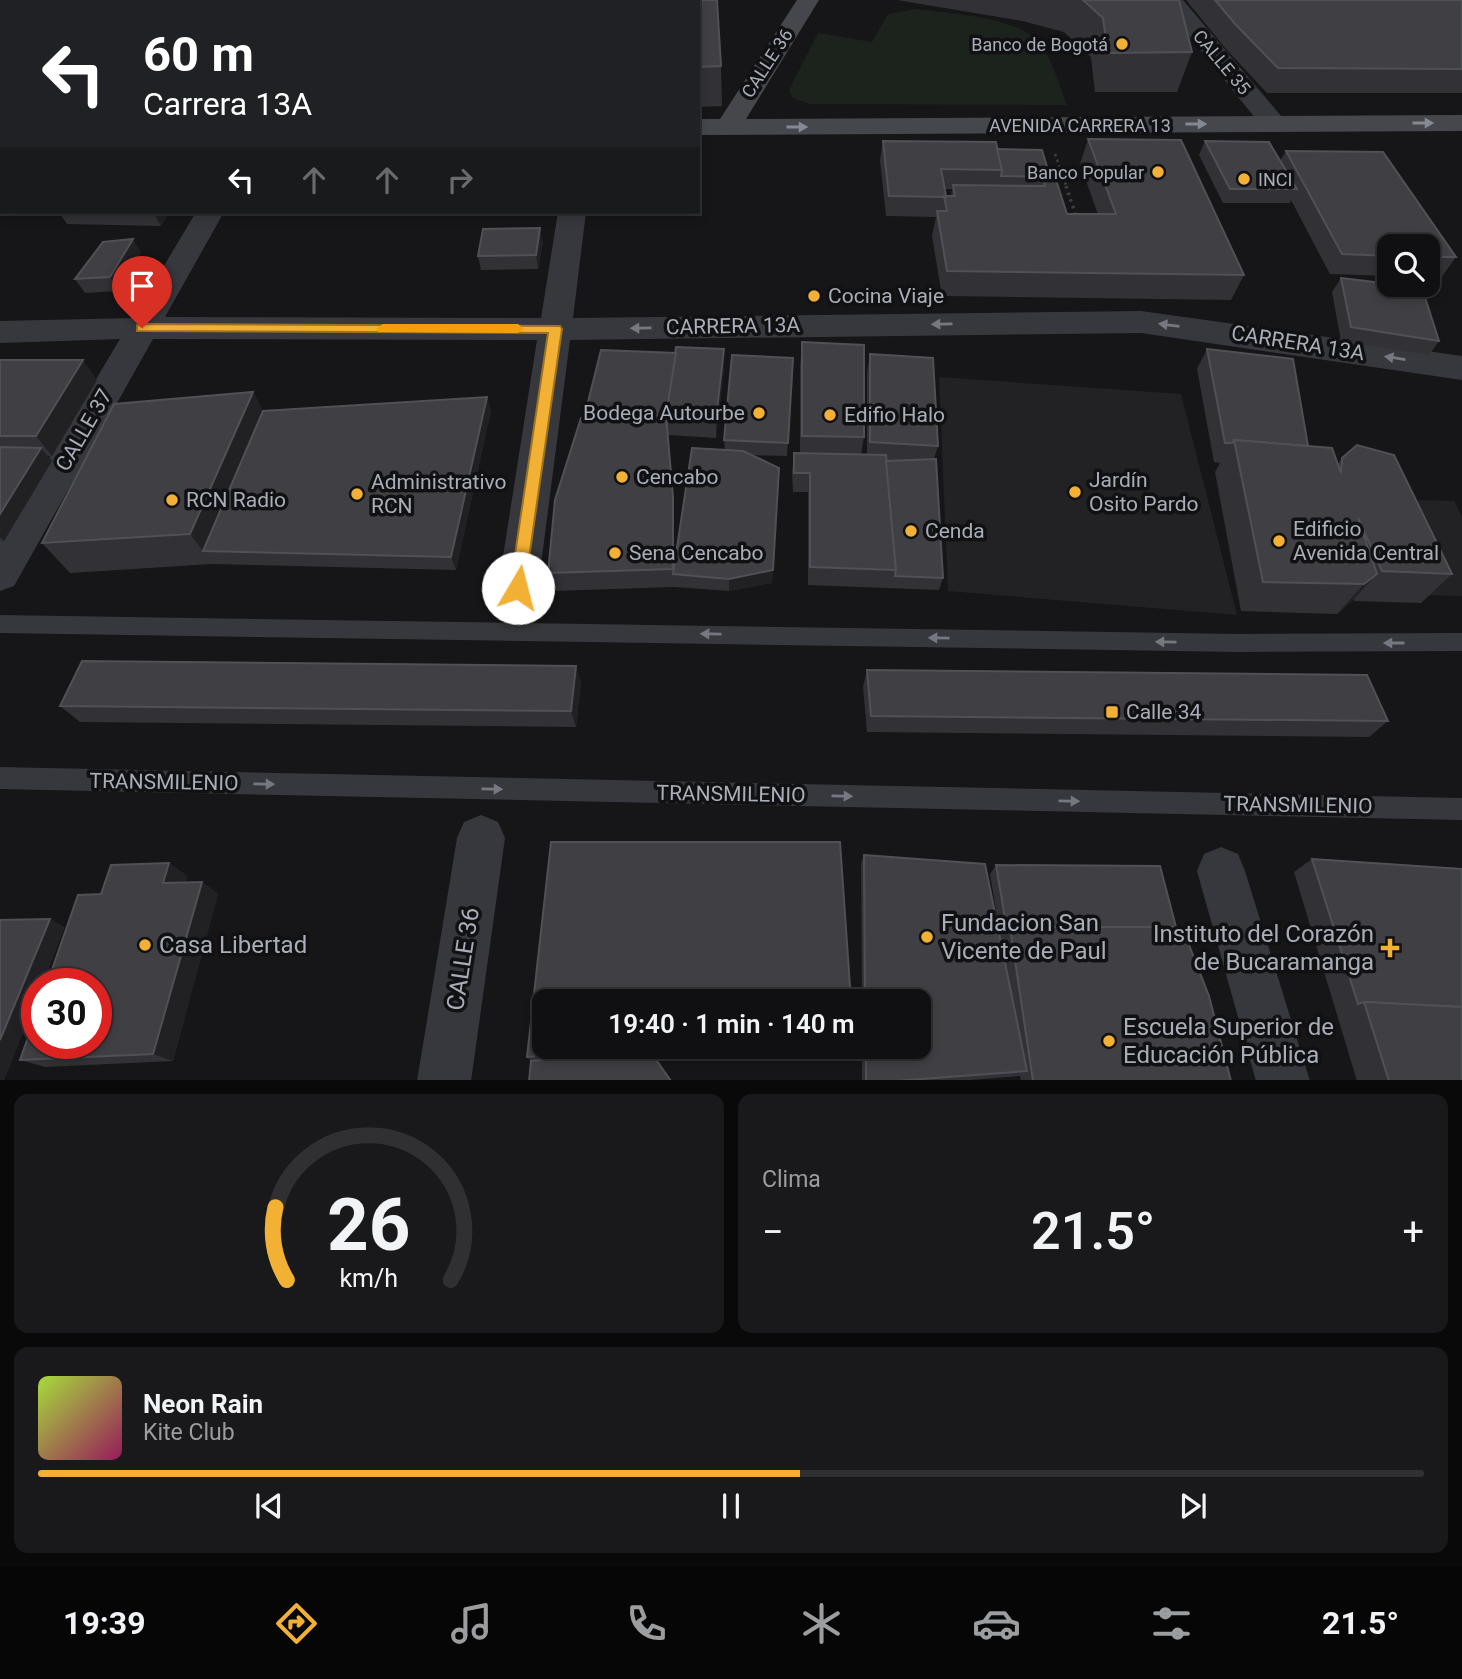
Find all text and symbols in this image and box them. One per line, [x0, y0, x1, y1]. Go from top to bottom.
street label: CALLE 36 [737, 25, 797, 101]
street label: CALLE 35 [1189, 25, 1255, 99]
text: 60 m [143, 26, 254, 83]
icon: left [28, 28, 119, 119]
place label: Banco de Bogotá [971, 34, 1108, 55]
marker: Banco de Bogotá [1114, 36, 1130, 52]
text: Carrera 13A [143, 85, 312, 123]
street label: AVENIDA CARRERA 13 [989, 115, 1171, 136]
one-way arrow [1412, 117, 1434, 129]
one-way arrow [1185, 118, 1207, 130]
one-way arrow [786, 121, 808, 132]
icon: left [222, 161, 260, 199]
icon: ahead [295, 161, 333, 199]
icon: ahead [368, 161, 406, 199]
icon: right [441, 161, 479, 199]
place label: Banco Popular [1027, 162, 1144, 183]
marker: Banco Popular [1150, 164, 1166, 180]
place label: INCI [1258, 169, 1292, 190]
marker: INCI [1236, 171, 1252, 187]
map controls [1377, 234, 1440, 297]
button: search [1377, 234, 1440, 297]
pin [112, 256, 172, 328]
icon: arrive [123, 267, 161, 305]
place label: Cocina Viaje [828, 284, 944, 308]
marker: Cocina Viaje [806, 288, 822, 304]
street label: CARRERA 13A [666, 313, 801, 339]
one-way arrow [931, 318, 953, 330]
one-way arrow [1158, 319, 1180, 330]
street label: CARRERA 13A [1230, 321, 1367, 365]
one-way arrow [630, 322, 652, 333]
one-way arrow [1383, 352, 1405, 363]
street label: CALLE 37 [51, 385, 117, 475]
place label: Bodega Autourbe [583, 401, 745, 425]
place label: Edifio Halo [844, 403, 945, 427]
marker: Bodega Autourbe [751, 405, 767, 421]
marker: Edifio Halo [822, 407, 838, 423]
place label: Cencabo [636, 465, 719, 489]
place label: Jardín Osito Pardo [1089, 468, 1199, 516]
marker: Cencabo [614, 469, 630, 485]
place label: Administrativo RCN [371, 470, 507, 518]
marker: Jardín Osito Pardo [1067, 484, 1083, 500]
marker: Administrativo RCN [349, 486, 365, 502]
place label: RCN Radio [186, 488, 286, 512]
marker: RCN Radio [164, 492, 180, 508]
place label: Edificio Avenida Central [1293, 517, 1439, 565]
place label: Cenda [925, 519, 985, 543]
marker: Cenda [903, 523, 919, 539]
marker: Edificio Avenida Central [1271, 533, 1287, 549]
place label: Sena Cencabo [629, 541, 763, 565]
marker: Sena Cencabo [607, 545, 623, 561]
position arrow [481, 551, 555, 625]
one-way arrow [700, 628, 722, 640]
one-way arrow [928, 632, 950, 644]
one-way arrow [1155, 636, 1177, 648]
one-way arrow [1383, 637, 1405, 649]
place label: Calle 34 [1126, 700, 1201, 724]
marker: Calle 34 [1104, 704, 1120, 720]
street label: TRANSMILENIO [89, 769, 239, 795]
one-way arrow [253, 778, 275, 790]
street label: TRANSMILENIO [656, 781, 806, 807]
one-way arrow [481, 783, 503, 794]
one-way arrow [831, 790, 853, 802]
street label: TRANSMILENIO [1223, 792, 1373, 818]
one-way arrow [1058, 795, 1080, 806]
street label: CALLE 36 [441, 906, 485, 1012]
place label: Fundacion San Vicente de Paul [941, 909, 1107, 965]
place label: Instituto del Corazón de Bucaramanga [1153, 920, 1374, 976]
marker: Fundacion San Vicente de Paul [919, 929, 935, 945]
place label: Casa Libertad [159, 931, 307, 959]
marker: Casa Libertad [137, 937, 153, 953]
marker: Instituto del Corazón de Bucaramanga [1380, 938, 1400, 958]
speed limit sign: 30 [21, 968, 112, 1059]
text: 19:40 · 1 min · 140 m [608, 1009, 855, 1039]
place label: Escuela Superior de Educación Pública [1123, 1013, 1334, 1069]
marker: Escuela Superior de Educación Pública [1101, 1033, 1117, 1049]
text: Clima [762, 1166, 821, 1193]
text: 26 [327, 1182, 411, 1268]
text: 21.5° [1031, 1201, 1155, 1262]
text: − [762, 1210, 784, 1254]
text: + [1402, 1210, 1424, 1254]
text: km/h [340, 1263, 398, 1292]
text: Neon Rain [143, 1389, 263, 1419]
text: Kite Club [143, 1419, 235, 1446]
icon: previous [250, 1487, 288, 1525]
icon: pause [712, 1487, 750, 1525]
icon: next [1174, 1487, 1212, 1525]
icon: directions [272, 1599, 321, 1648]
icon: music [447, 1599, 496, 1648]
icon: phone [622, 1599, 671, 1648]
icon: climate [797, 1599, 846, 1648]
icon: car [972, 1599, 1021, 1648]
icon: filters [1147, 1599, 1196, 1648]
text: 19:39 [63, 1604, 145, 1642]
text: 21.5° [1322, 1604, 1399, 1642]

